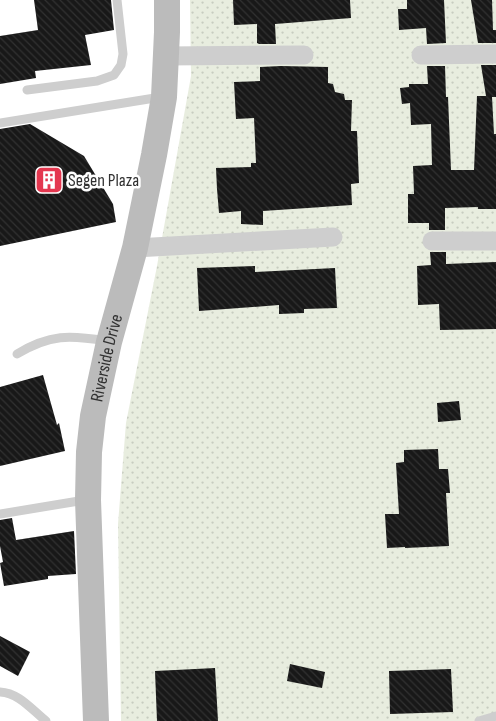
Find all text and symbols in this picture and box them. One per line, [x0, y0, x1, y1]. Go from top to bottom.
building icon: Segen Plaza [34, 165, 64, 195]
place label: Segen Plaza [68, 170, 139, 191]
street label: Riverside Drive [86, 312, 127, 404]

